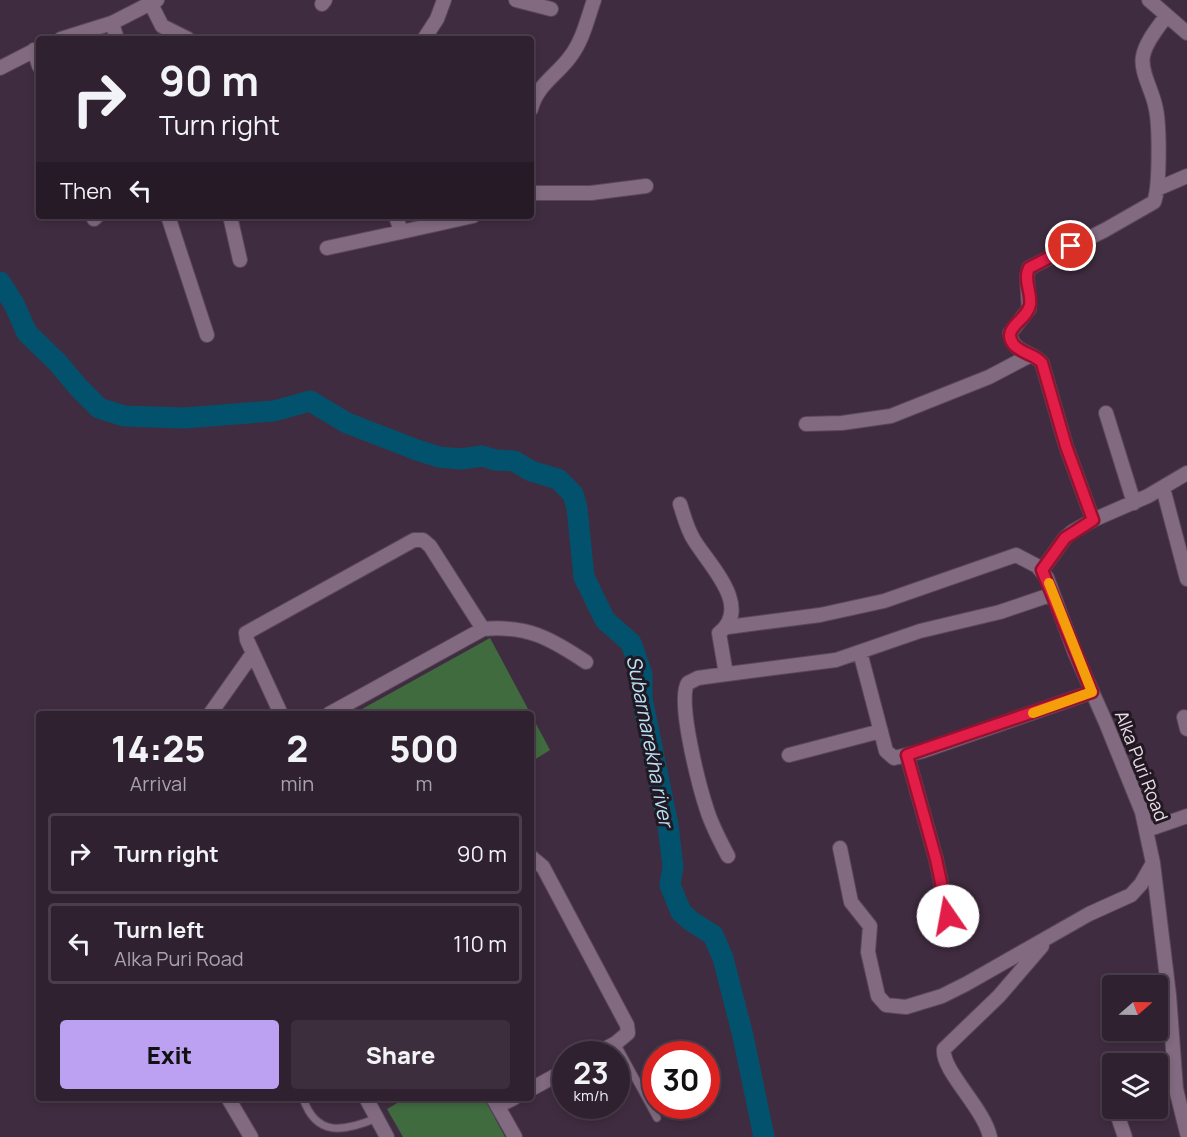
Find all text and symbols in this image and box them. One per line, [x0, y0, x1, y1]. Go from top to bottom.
text: 90 m [159, 51, 259, 109]
icon: right [60, 60, 138, 138]
text: Turn right [159, 106, 280, 143]
icon: left [124, 174, 157, 207]
text: Then [60, 176, 112, 206]
pin [1045, 220, 1096, 271]
icon: arrive [1054, 229, 1087, 262]
water label: Subarnarekha river [621, 653, 681, 831]
street label: Alka Puri Road [1110, 707, 1174, 824]
text: 14:25 [111, 724, 205, 773]
text: 2 [286, 724, 308, 773]
text: 500 [389, 724, 459, 773]
text: Arrival [130, 770, 187, 797]
text: min [281, 770, 314, 797]
text: m [416, 770, 432, 797]
icon: right [63, 837, 96, 870]
text: Turn right [114, 839, 219, 869]
text: 90 m [457, 839, 507, 869]
position arrow [916, 884, 980, 948]
text: Turn left [114, 915, 204, 945]
icon: left [63, 927, 96, 960]
text: 110 m [453, 929, 507, 959]
text: Alka Puri Road [114, 945, 244, 972]
north arrow [1102, 975, 1168, 1041]
map controls [1102, 975, 1168, 1119]
button: Exit [60, 1020, 279, 1089]
button: Share [291, 1020, 510, 1089]
speed limit sign: 30 [642, 1041, 720, 1119]
text: 23 [573, 1052, 609, 1093]
button: layers [1102, 1053, 1168, 1119]
text: km/h [574, 1085, 608, 1106]

